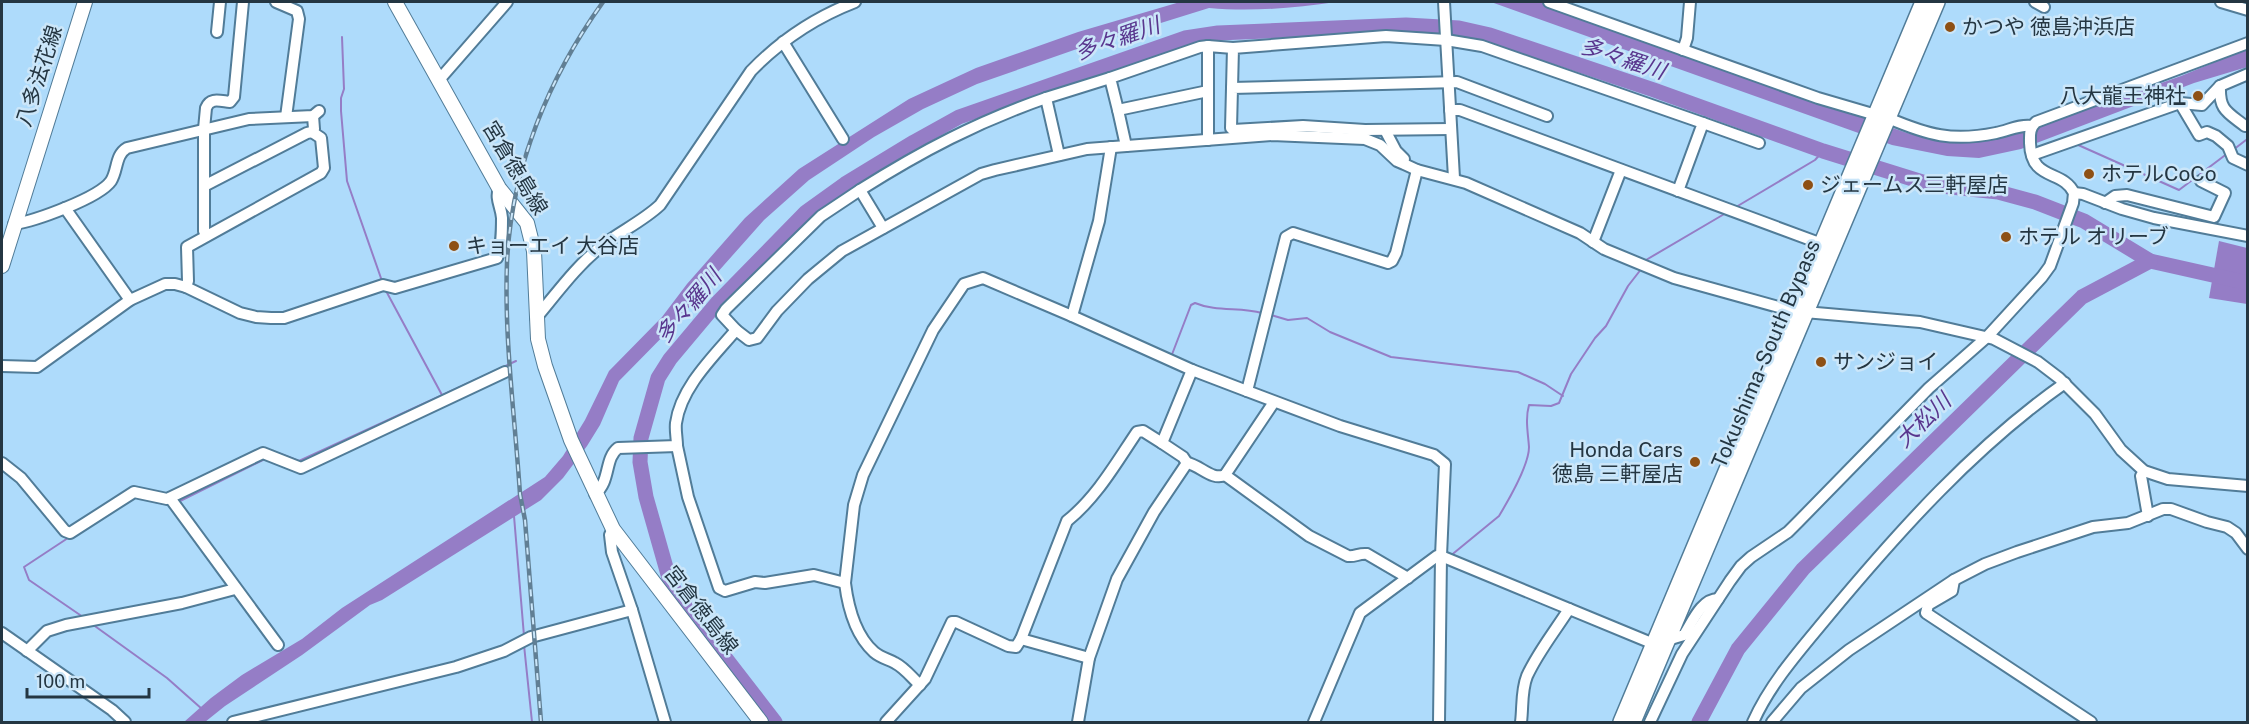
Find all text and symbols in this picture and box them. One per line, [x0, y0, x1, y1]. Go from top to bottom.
water label: 多々羅川 [1071, 11, 1165, 65]
place label: かつや 徳島沖浜店 [1962, 14, 2135, 39]
marker: かつや 徳島沖浜店 [1943, 20, 1957, 34]
street label: 八多法花線 [10, 22, 67, 130]
water label: 多々羅川 [1577, 32, 1671, 85]
place label: 八大龍王神社 [2060, 83, 2186, 108]
marker: 八大龍王神社 [2191, 89, 2205, 103]
street label: 宮倉徳島線 [478, 116, 553, 219]
place label: ホテルCoCo [2101, 161, 2217, 186]
marker: ホテルCoCo [2082, 167, 2096, 181]
place label: ジェームス三軒屋店 [1820, 172, 2008, 197]
marker: ジェームス三軒屋店 [1801, 178, 1815, 192]
place label: ホテル オリーブ [2018, 224, 2169, 249]
marker: ホテル オリーブ [1999, 230, 2013, 244]
place label: キョーエイ 大谷店 [466, 233, 639, 258]
street label: Tokushima-South Bypass [1706, 236, 1825, 472]
marker: キョーエイ 大谷店 [447, 239, 461, 253]
water label: 多々羅川 [650, 262, 728, 348]
place label: サンジョイ [1833, 349, 1938, 374]
marker: サンジョイ [1814, 355, 1828, 369]
water label: 大松川 [1890, 386, 1957, 452]
place label: Honda Cars 徳島 三軒屋店 [1552, 437, 1683, 486]
marker: Honda Cars 徳島 三軒屋店 [1688, 455, 1702, 469]
street label: 宮倉徳島線 [659, 561, 744, 659]
scale bar [27, 661, 148, 699]
text: 100 m [36, 671, 85, 692]

